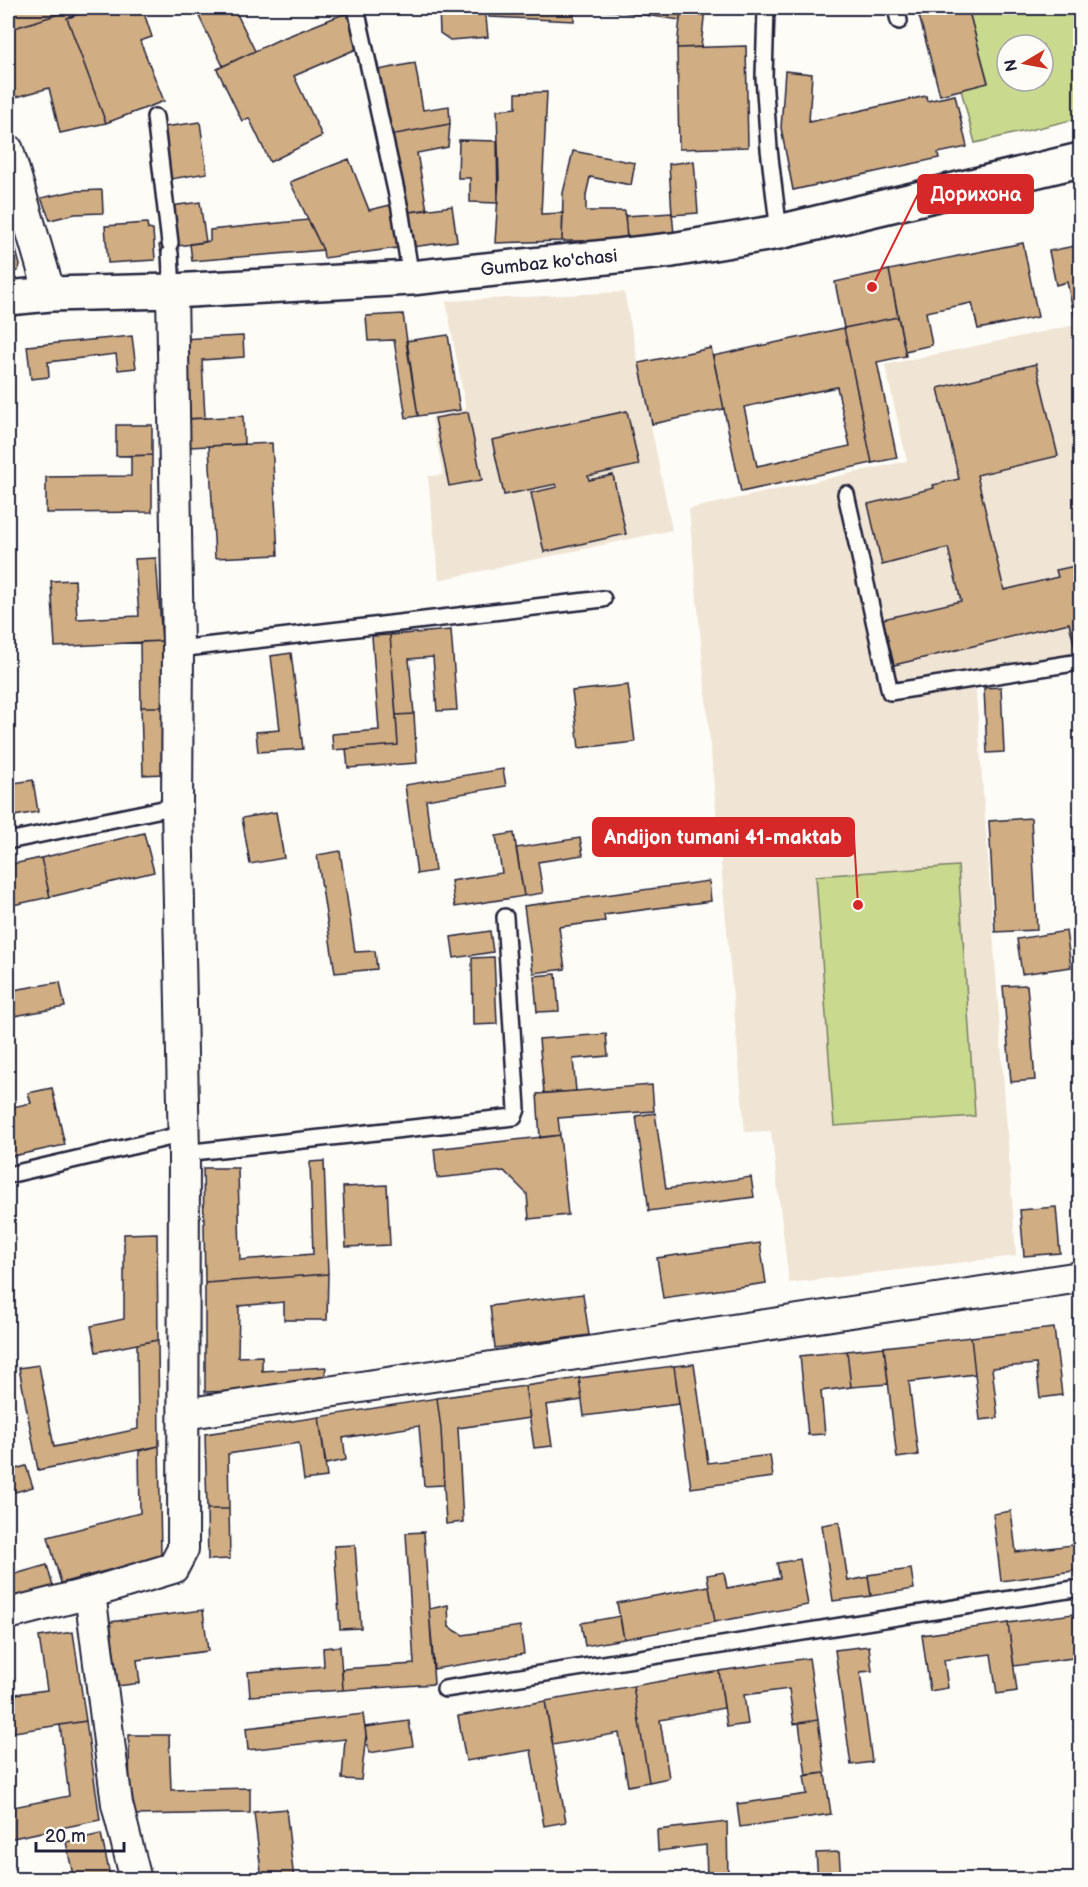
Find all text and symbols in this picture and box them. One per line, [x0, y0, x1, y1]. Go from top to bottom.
north arrow [995, 33, 1055, 93]
text: N [1001, 58, 1022, 73]
callout: Дорихона [918, 175, 1033, 213]
text: Дорихона [931, 183, 1022, 207]
street label: Gumbaz ko'chasi [480, 245, 618, 281]
callout: Andijon tumani 41-maktab [593, 818, 854, 856]
text: Andijon tumani 41-maktab [603, 826, 842, 850]
scale bar [36, 1815, 124, 1853]
text: 20 m [45, 1826, 86, 1847]

